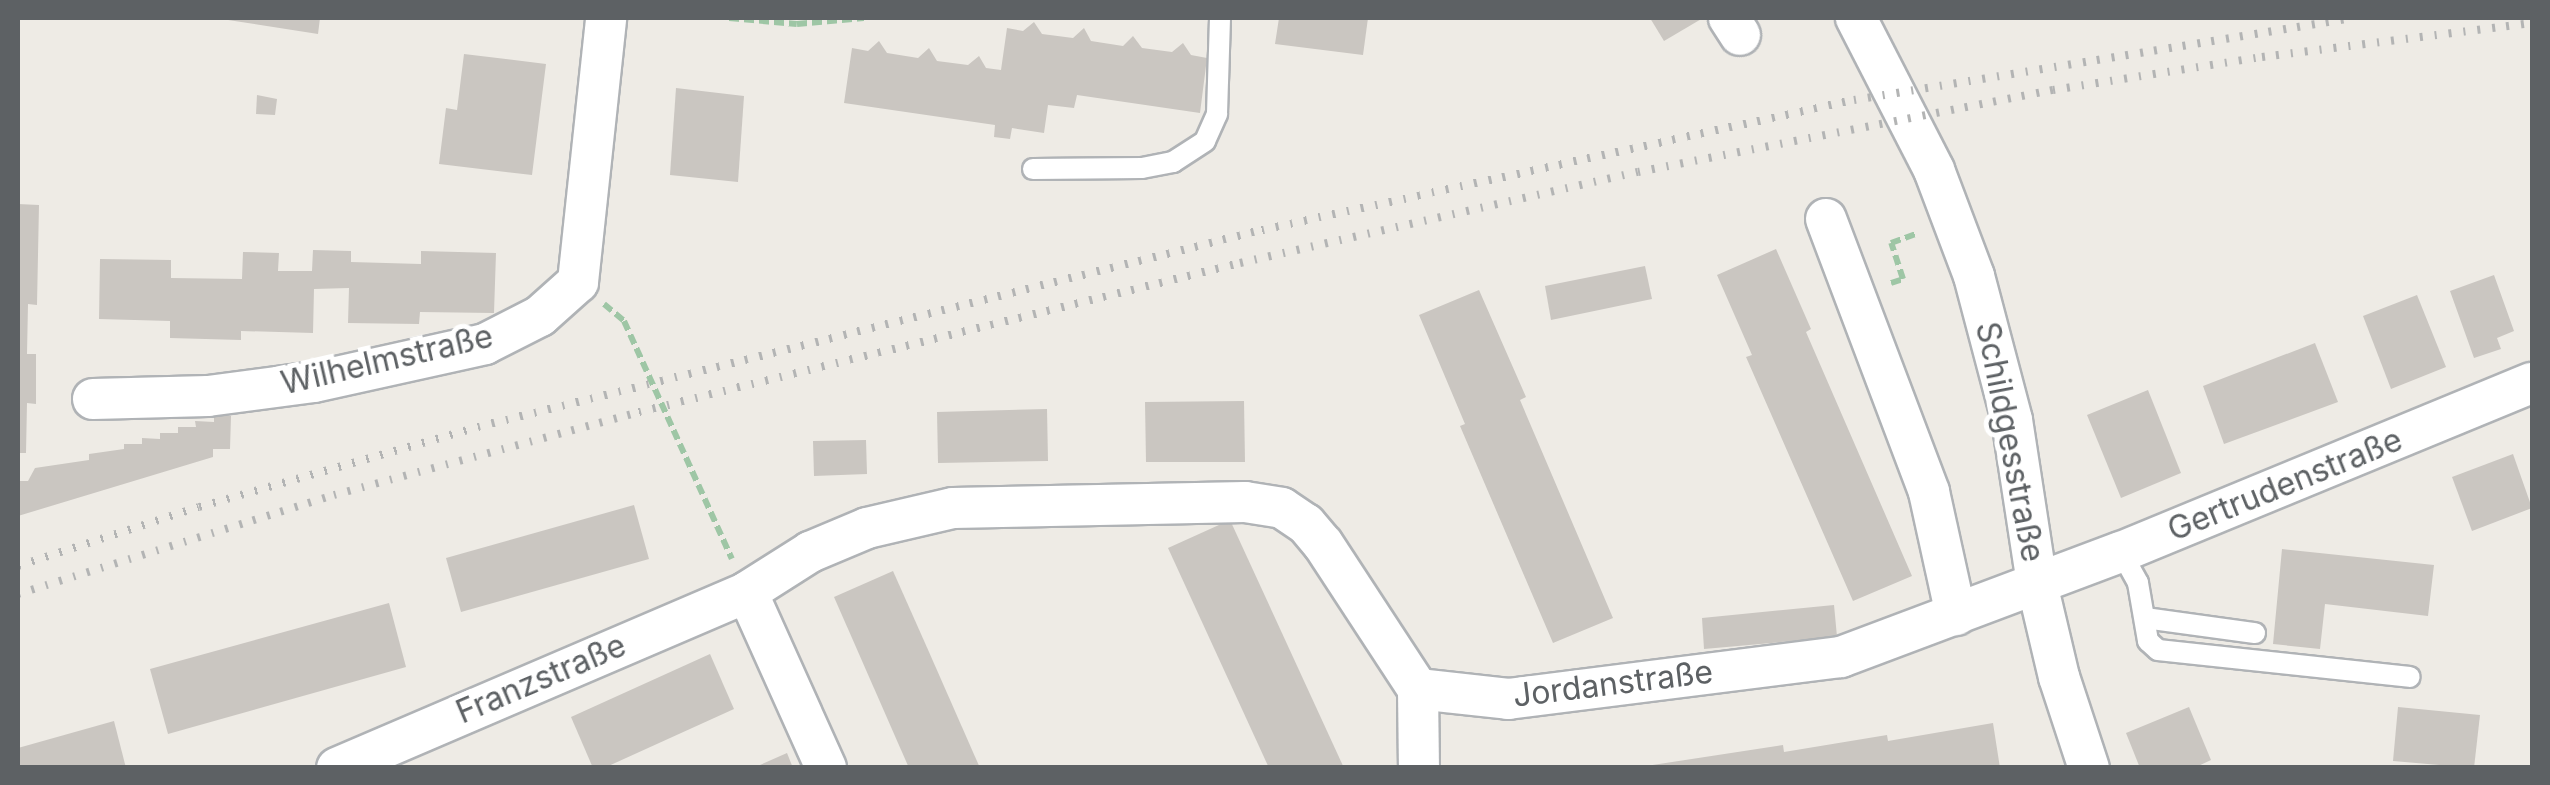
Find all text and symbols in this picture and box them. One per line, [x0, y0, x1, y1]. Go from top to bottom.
street label: Wilhelmstraße [277, 317, 497, 403]
street label: Schildgesstraße [1968, 319, 2052, 565]
street label: Gertrudenstraße [2162, 420, 2408, 550]
street label: Franzstraße [451, 626, 631, 732]
street label: Jordanstraße [1511, 653, 1715, 715]

